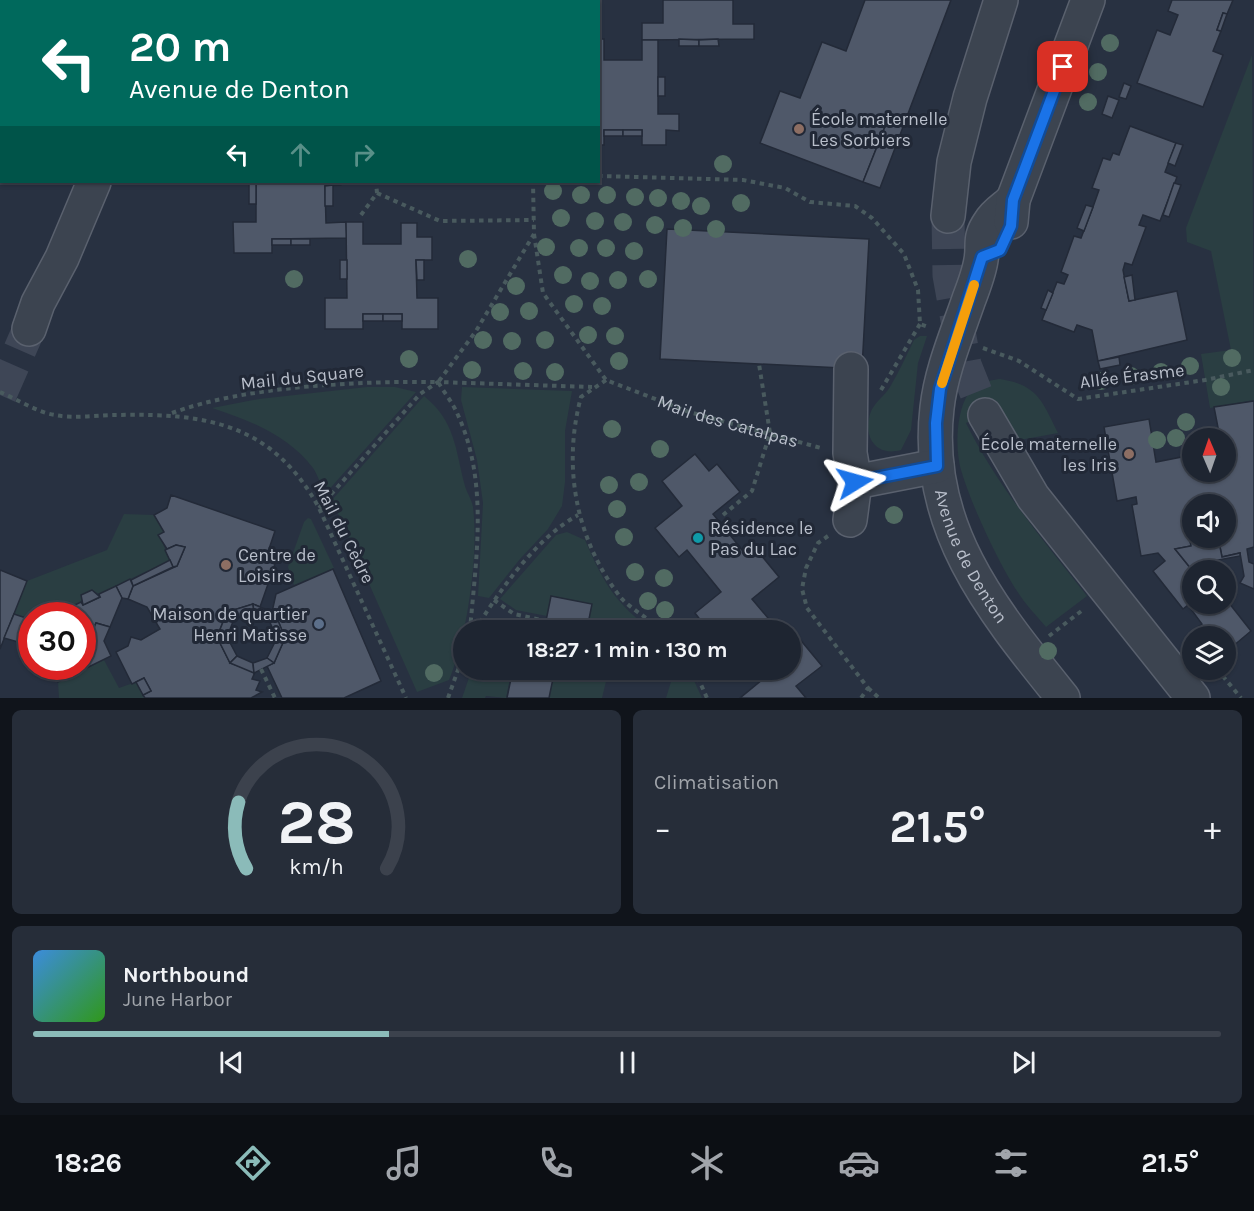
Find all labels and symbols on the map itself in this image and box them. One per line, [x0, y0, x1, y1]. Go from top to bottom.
pin [1037, 41, 1088, 92]
place label: École maternelle Les Sorbiers [811, 107, 948, 151]
marker: École maternelle Les Sorbiers [792, 122, 806, 136]
street label: Allée Érasme [1078, 358, 1186, 393]
street label: Mail du Square [239, 360, 365, 394]
street label: Mail des Catalpas [654, 390, 801, 452]
north arrow [1182, 428, 1236, 482]
place label: École maternelle les Iris [981, 432, 1117, 476]
marker: École maternelle les Iris [1122, 447, 1136, 461]
position arrow [823, 450, 887, 514]
street label: Mail du Cèdre [309, 477, 379, 587]
street label: Avenue de Denton [930, 487, 1013, 628]
place label: Résidence le Pas du Lac [710, 517, 813, 560]
marker: Résidence le Pas du Lac [691, 531, 705, 545]
place label: Centre de Loisirs [238, 544, 316, 587]
marker: Centre de Loisirs [219, 558, 233, 572]
speed limit sign: 30 [18, 602, 96, 680]
place label: Maison de quartier Henri Matisse [152, 603, 307, 646]
marker: Maison de quartier Henri Matisse [312, 617, 326, 631]

